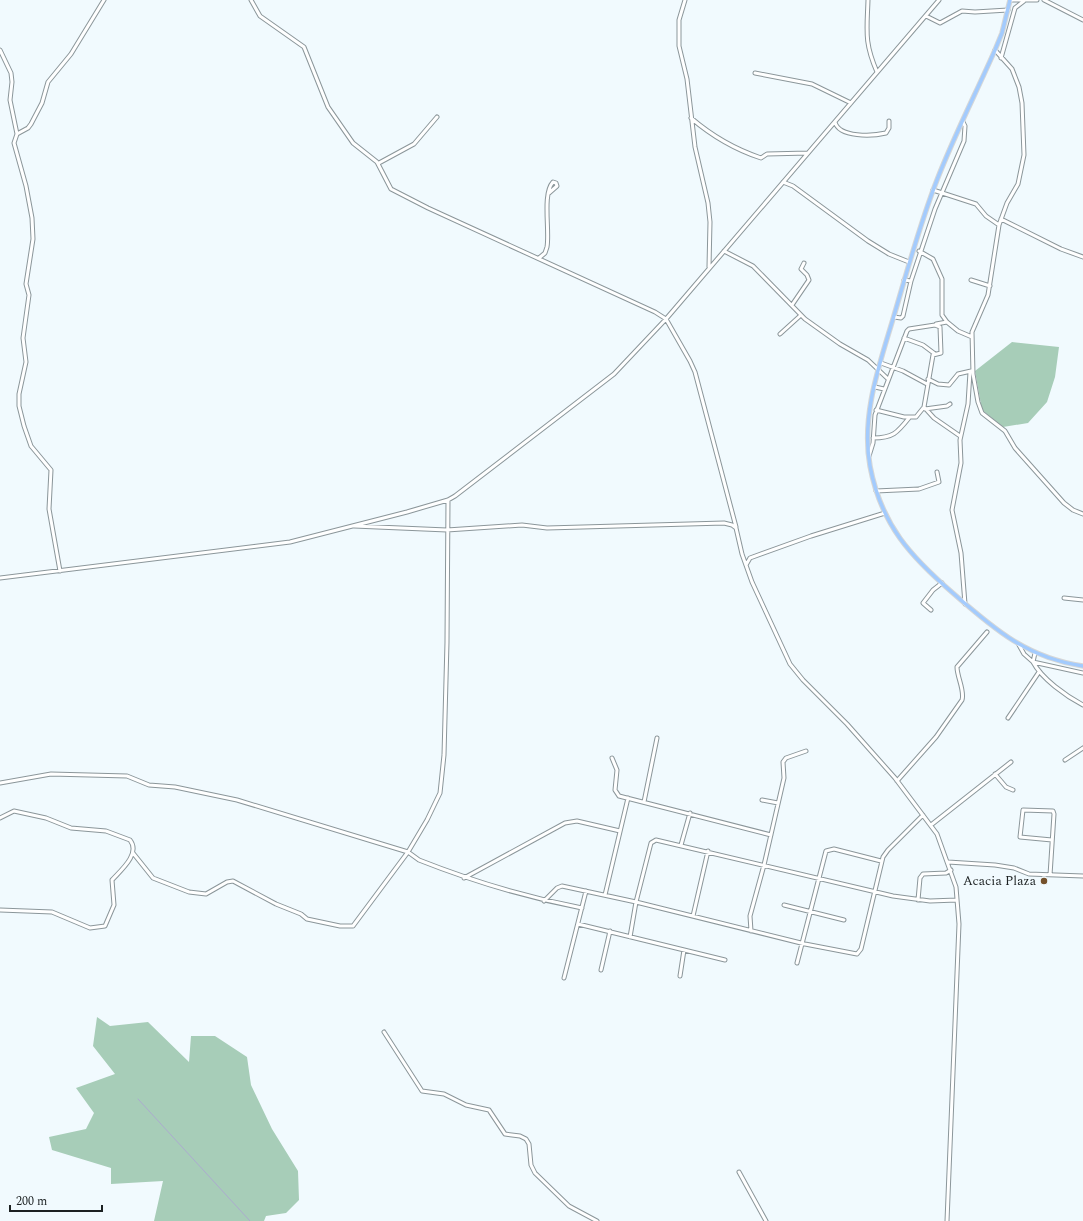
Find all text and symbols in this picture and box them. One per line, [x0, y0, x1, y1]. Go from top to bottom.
place label: Acacia Plaza [963, 871, 1037, 891]
marker: Acacia Plaza [1039, 876, 1049, 886]
scale bar [10, 1187, 102, 1213]
text: 200 m [16, 1192, 47, 1211]

